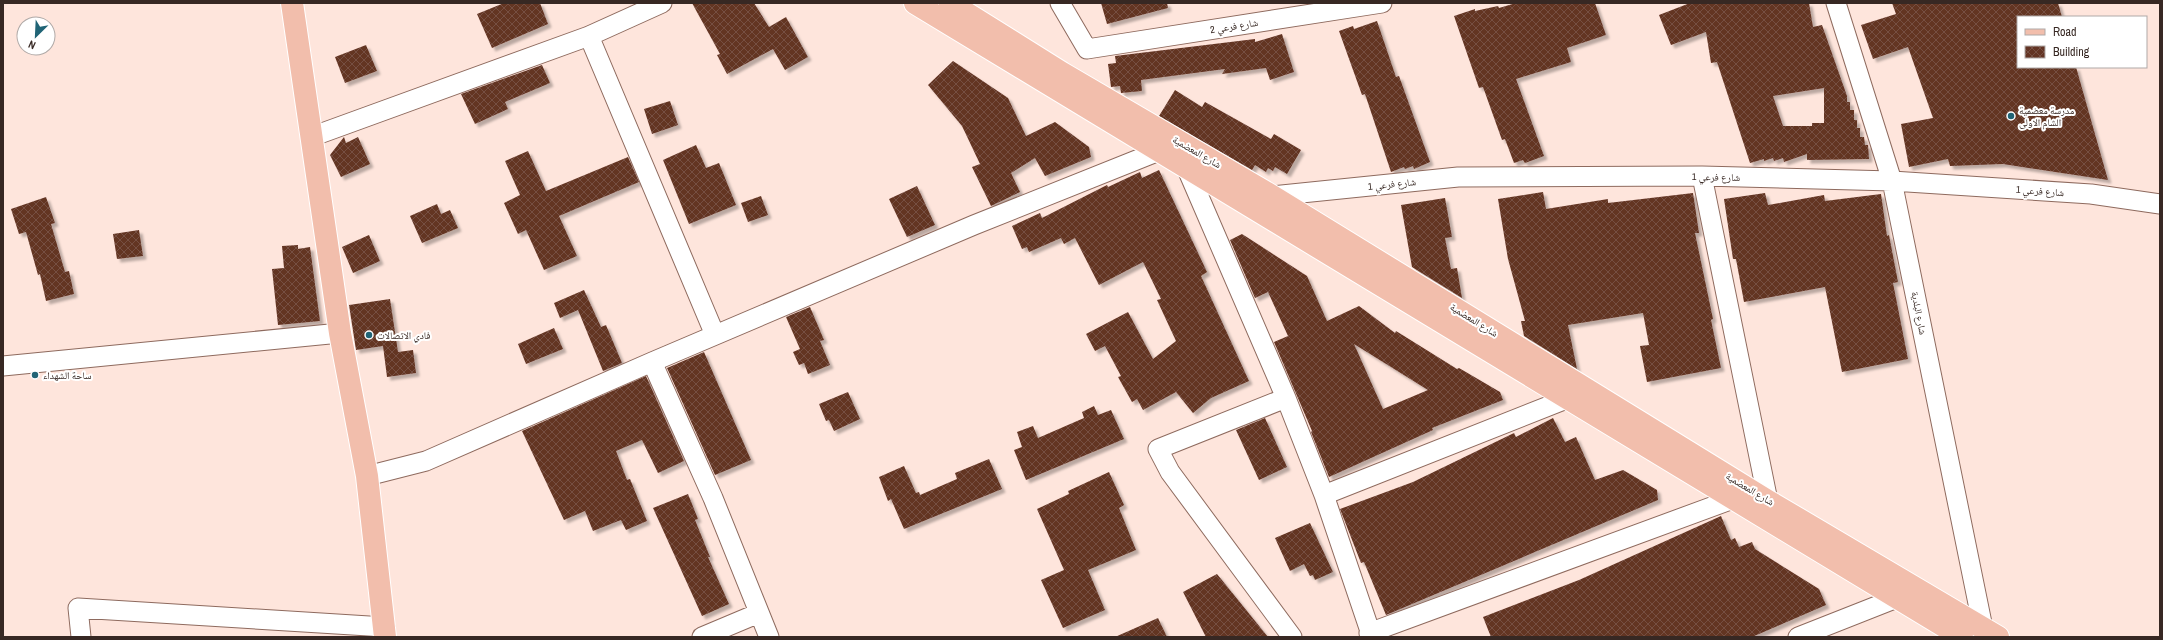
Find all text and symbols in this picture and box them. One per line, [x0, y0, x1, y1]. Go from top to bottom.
north arrow [16, 16, 56, 56]
street label: شارع فرعي 2 [1209, 16, 1260, 38]
legend [2017, 16, 2147, 68]
text: Road [2053, 24, 2077, 40]
text: N [26, 37, 38, 53]
text: Building [2053, 44, 2090, 60]
place label: مدرسة معضمية الشام الاولى [2019, 104, 2075, 130]
marker: مدرسة معضمية الشام الاولى [2006, 111, 2016, 121]
street label: شارع المعضمية [1170, 133, 1224, 171]
street label: شارع فرعي 1 [1692, 170, 1741, 185]
street label: شارع فرعي 1 [1367, 175, 1417, 195]
street label: شارع فرعي 1 [2015, 183, 2065, 201]
street label: شارع البلدية [1908, 290, 1930, 336]
street label: شارع المعضمية [1448, 300, 1501, 340]
place label: فادي الاتصالات [377, 329, 431, 343]
marker: فادي الاتصالات [364, 330, 374, 340]
place label: ساحة الشهداء [43, 369, 92, 382]
marker: ساحة الشهداء [30, 370, 40, 380]
street label: شارع المعضمية [1723, 469, 1777, 509]

